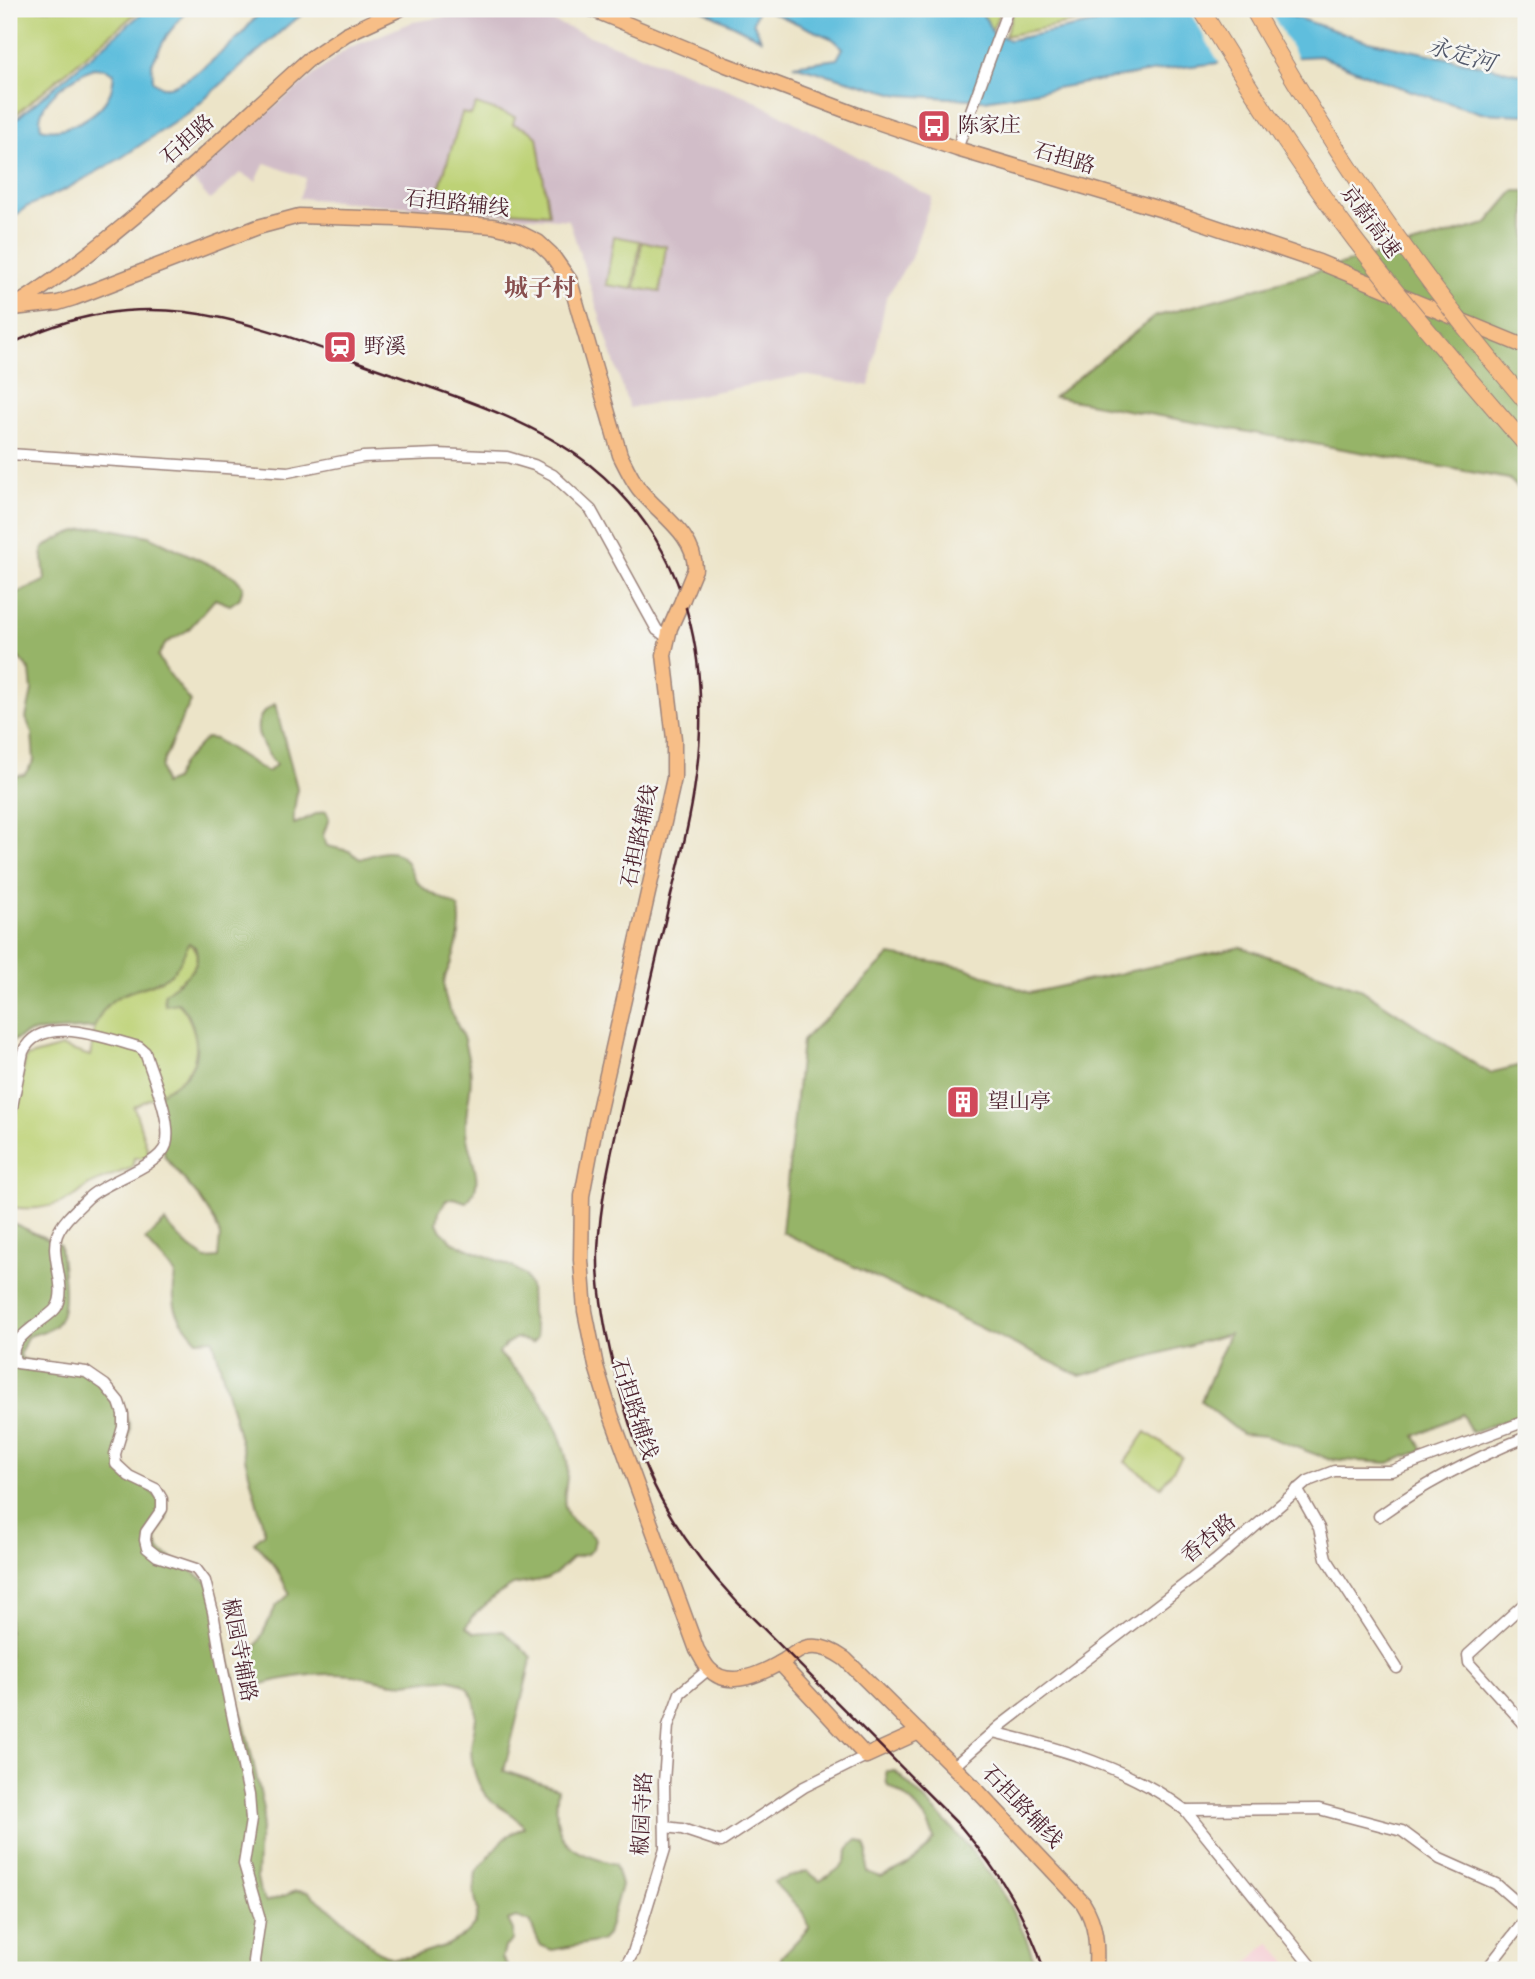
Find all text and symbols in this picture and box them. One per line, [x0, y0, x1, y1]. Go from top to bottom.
water label: 永定河 [1424, 32, 1502, 79]
bus stop icon: 陈家庄 [915, 107, 953, 145]
street label: 石担路 [156, 109, 220, 171]
place label: 陈家庄 [958, 113, 1021, 139]
street label: 石担路 [1030, 138, 1098, 180]
street label: 京蔚高速 [1334, 181, 1406, 263]
street label: 石担路辅线 [403, 186, 511, 222]
district label: 城子村 [504, 274, 576, 304]
station icon: 野溪 [321, 328, 359, 366]
place label: 野溪 [364, 334, 406, 360]
street label: 石担路辅线 [616, 782, 664, 890]
building icon: 望山亭 [944, 1083, 982, 1121]
place label: 望山亭 [988, 1089, 1051, 1115]
street label: 石担路辅线 [605, 1355, 663, 1463]
street label: 香杏路 [1177, 1509, 1241, 1569]
street label: 椒园寺辅路 [216, 1596, 262, 1704]
street label: 石担路辅线 [976, 1760, 1068, 1854]
street label: 椒园寺路 [628, 1771, 658, 1857]

